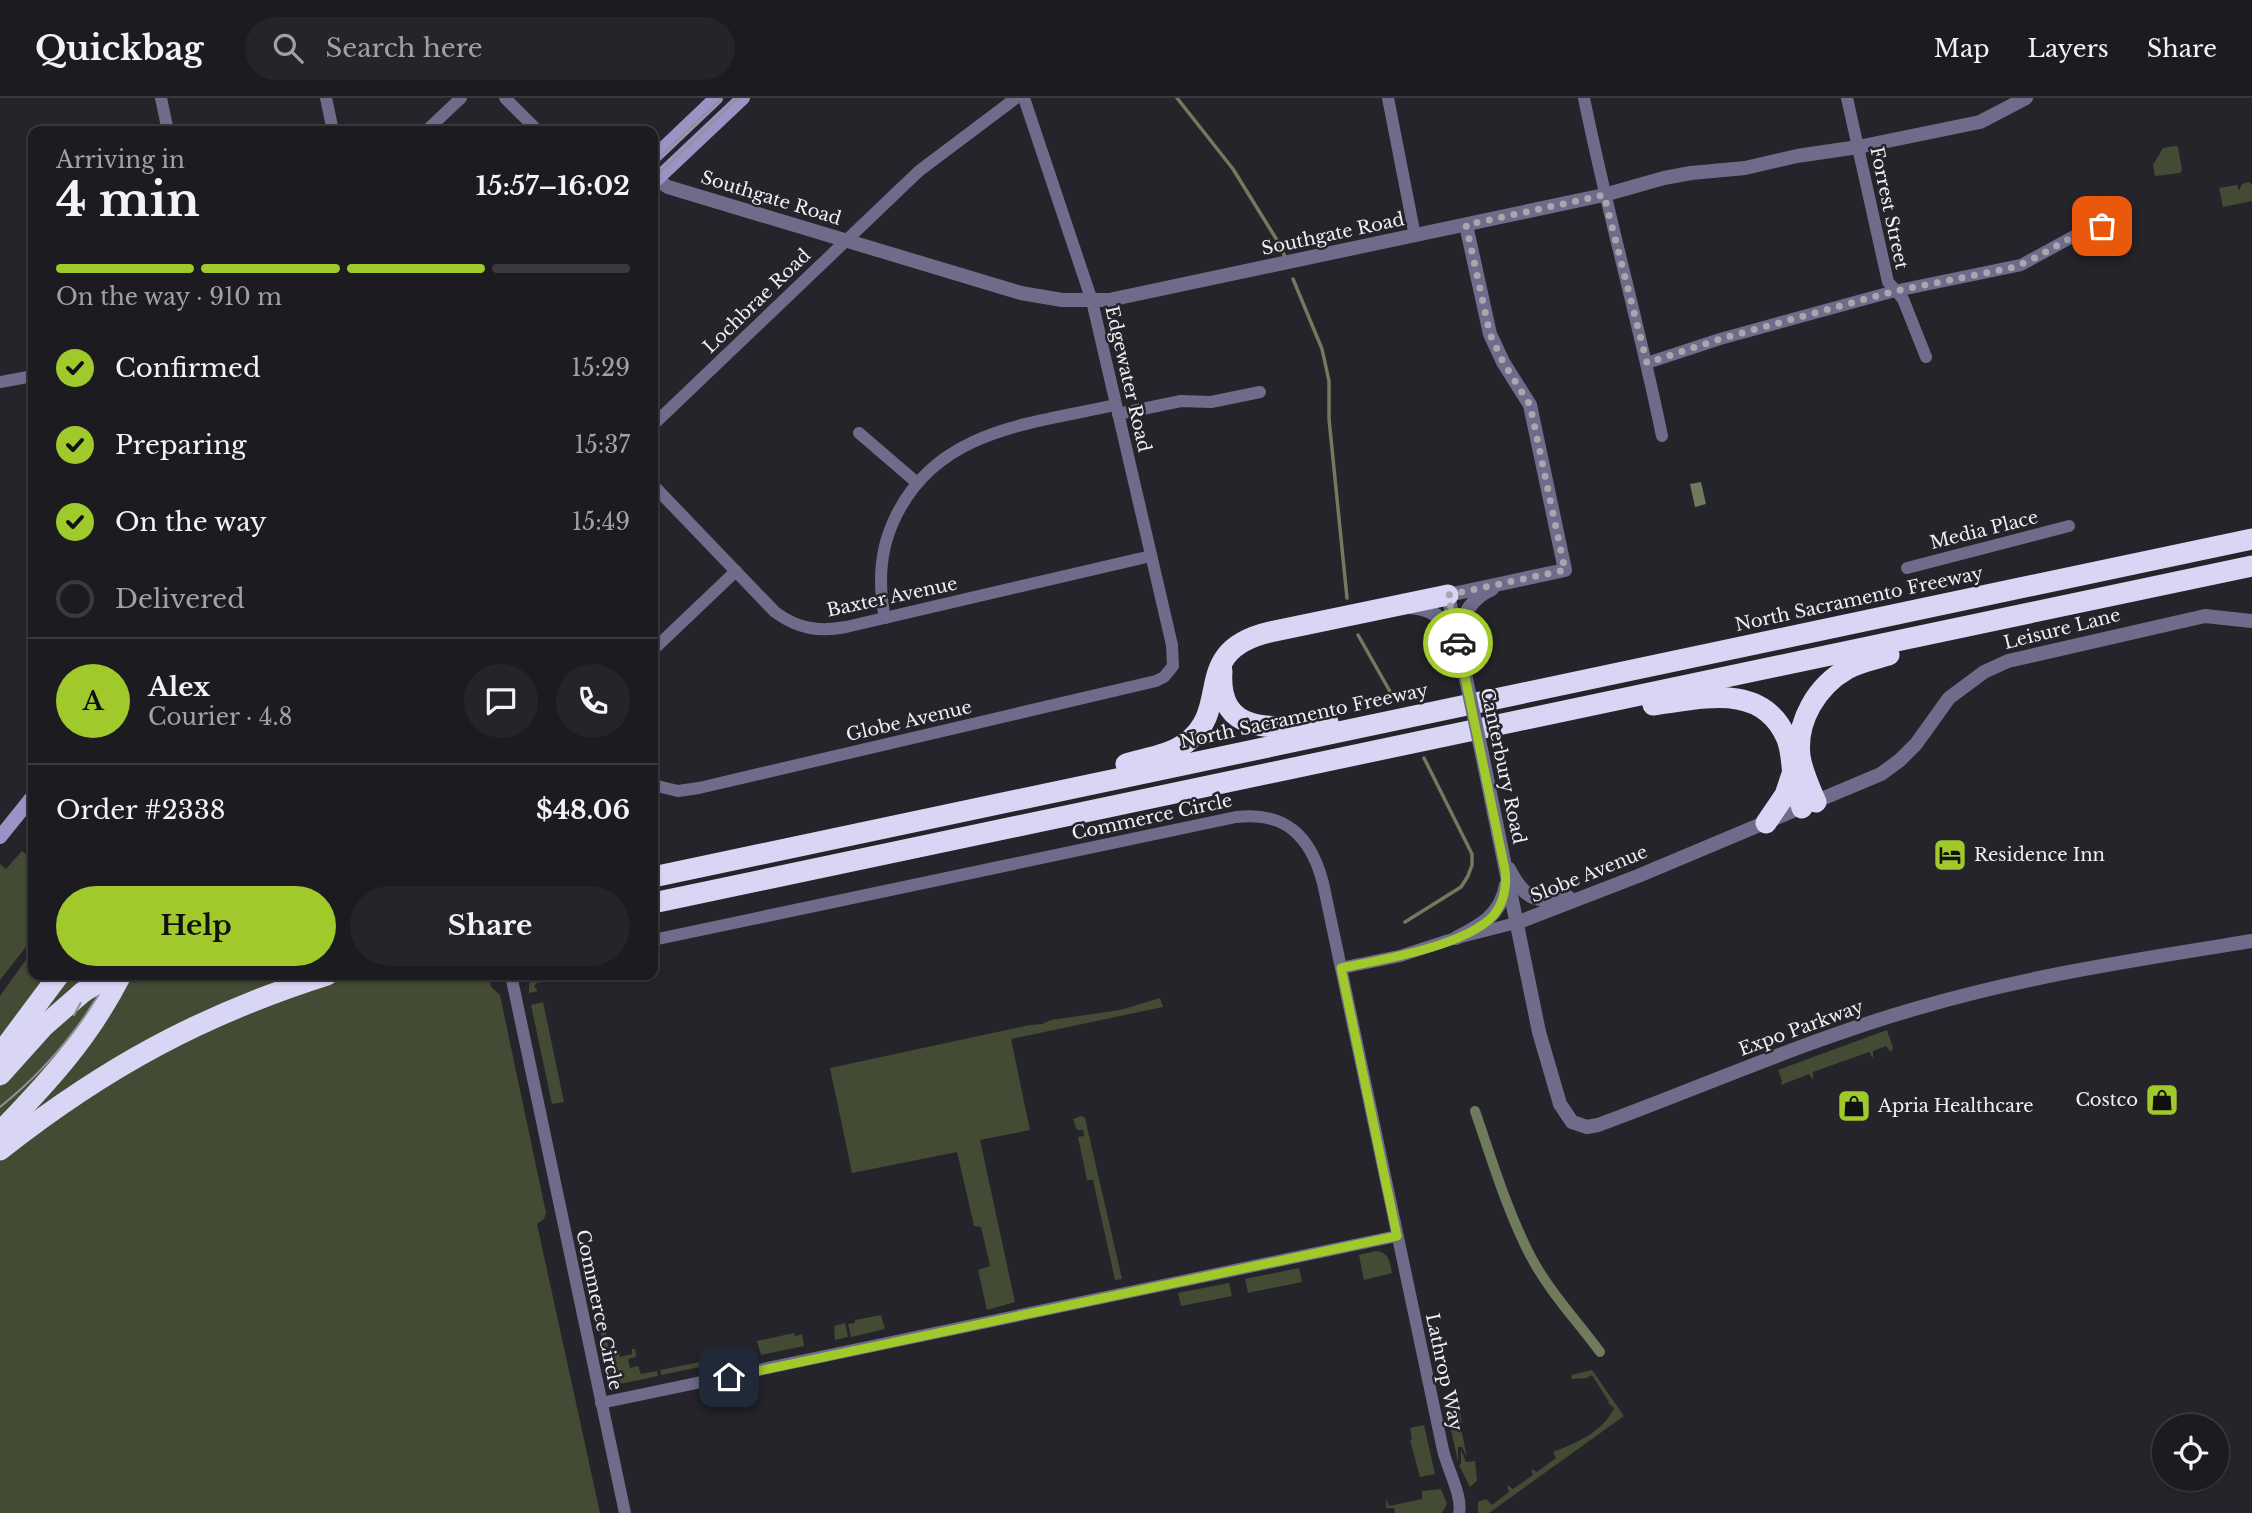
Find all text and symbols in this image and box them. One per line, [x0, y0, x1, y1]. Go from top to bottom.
search box [245, 17, 735, 80]
text: Quickbag [35, 28, 203, 69]
icon: search [269, 29, 307, 67]
text: Search here [325, 32, 483, 64]
text: Map [1934, 34, 1990, 63]
text: Layers [2028, 34, 2109, 63]
text: Share [2147, 34, 2217, 63]
street label: Forrest Street [1865, 145, 1913, 271]
text: Arriving in [56, 146, 185, 174]
street label: Southgate Road [698, 166, 844, 230]
text: 15:57–16:02 [476, 170, 630, 202]
text: 4 min [56, 171, 200, 228]
pin [2072, 196, 2132, 256]
icon: bag [2083, 207, 2121, 245]
street label: Southgate Road [1260, 208, 1406, 260]
street label: Lochbrae Road [699, 244, 815, 358]
text: On the way · 910 m [56, 283, 282, 311]
street label: Edgewater Road [1100, 304, 1156, 454]
icon: check [56, 349, 94, 387]
text: Confirmed [115, 352, 260, 384]
text: 15:29 [571, 354, 630, 382]
icon: check [56, 426, 94, 464]
text: Preparing [115, 429, 247, 461]
text: 15:37 [574, 431, 630, 459]
icon: check [56, 503, 94, 541]
text: On the way [115, 506, 267, 538]
street label: Media Place [1928, 506, 2040, 554]
text: 15:49 [572, 508, 630, 536]
street label: North Sacramento Freeway [1733, 562, 1985, 636]
street label: Baxter Avenue [825, 572, 959, 622]
text: Delivered [115, 583, 245, 615]
street label: Leisure Lane [2001, 604, 2123, 654]
courier [1423, 608, 1493, 678]
icon: car [1439, 624, 1477, 662]
button: chat [464, 664, 538, 738]
button: phone [556, 664, 630, 738]
text: Alex [148, 671, 210, 703]
street label: North Sacramento Freeway [1178, 679, 1430, 753]
text: A [82, 685, 104, 717]
street label: Canterbury Road [1476, 686, 1530, 846]
street label: Globe Avenue [844, 696, 974, 746]
text: Courier · 4.8 [148, 703, 293, 731]
street label: Commerce Circle [1070, 789, 1234, 845]
text: Order #2338 [56, 794, 226, 826]
text: $48.06 [536, 794, 630, 826]
hotel icon: Residence Inn [1931, 836, 1969, 874]
street label: Slobe Avenue [1527, 841, 1651, 907]
place label: Residence Inn [1974, 844, 2105, 866]
button: Help [56, 886, 336, 966]
button: Share [350, 886, 630, 966]
street label: Expo Parkway [1736, 995, 1867, 1061]
shop icon: Costco [2143, 1081, 2181, 1119]
shop icon: Apria Healthcare [1835, 1087, 1873, 1125]
place label: Costco [2075, 1089, 2138, 1111]
place label: Apria Healthcare [1877, 1095, 2034, 1117]
street label: Commerce Circle [571, 1228, 627, 1392]
street label: Lathrop Way [1421, 1311, 1467, 1433]
pin [699, 1347, 759, 1407]
icon: home [710, 1358, 748, 1396]
map controls [2152, 1414, 2229, 1491]
button: locate [2152, 1414, 2229, 1491]

